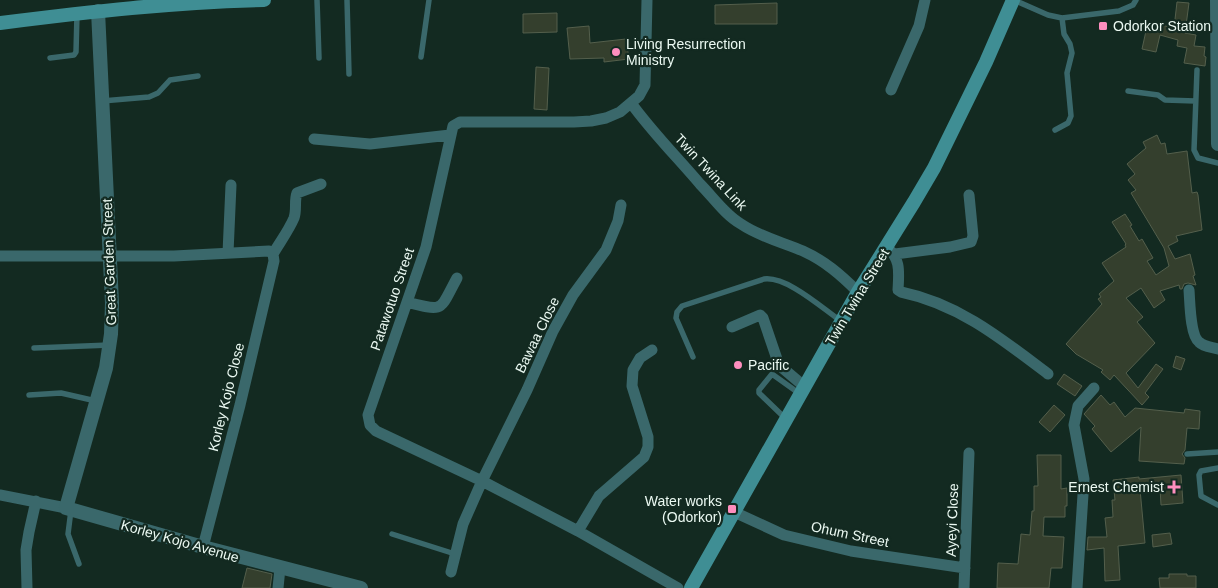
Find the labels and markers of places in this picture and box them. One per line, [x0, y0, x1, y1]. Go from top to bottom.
place label: Odorkor Station [1113, 18, 1211, 34]
marker: Odorkor Station [1097, 20, 1109, 32]
place label: Living Resurrection Ministry [626, 36, 746, 68]
marker: Living Resurrection Ministry [610, 46, 622, 58]
place label: Pacific [748, 357, 789, 373]
marker: Pacific [732, 359, 744, 371]
place label: Ernest Chemist [1068, 479, 1164, 495]
marker: Ernest Chemist [1168, 481, 1180, 493]
place label: Water works (Odorkor) [645, 493, 722, 525]
marker: Water works (Odorkor) [726, 503, 738, 515]

